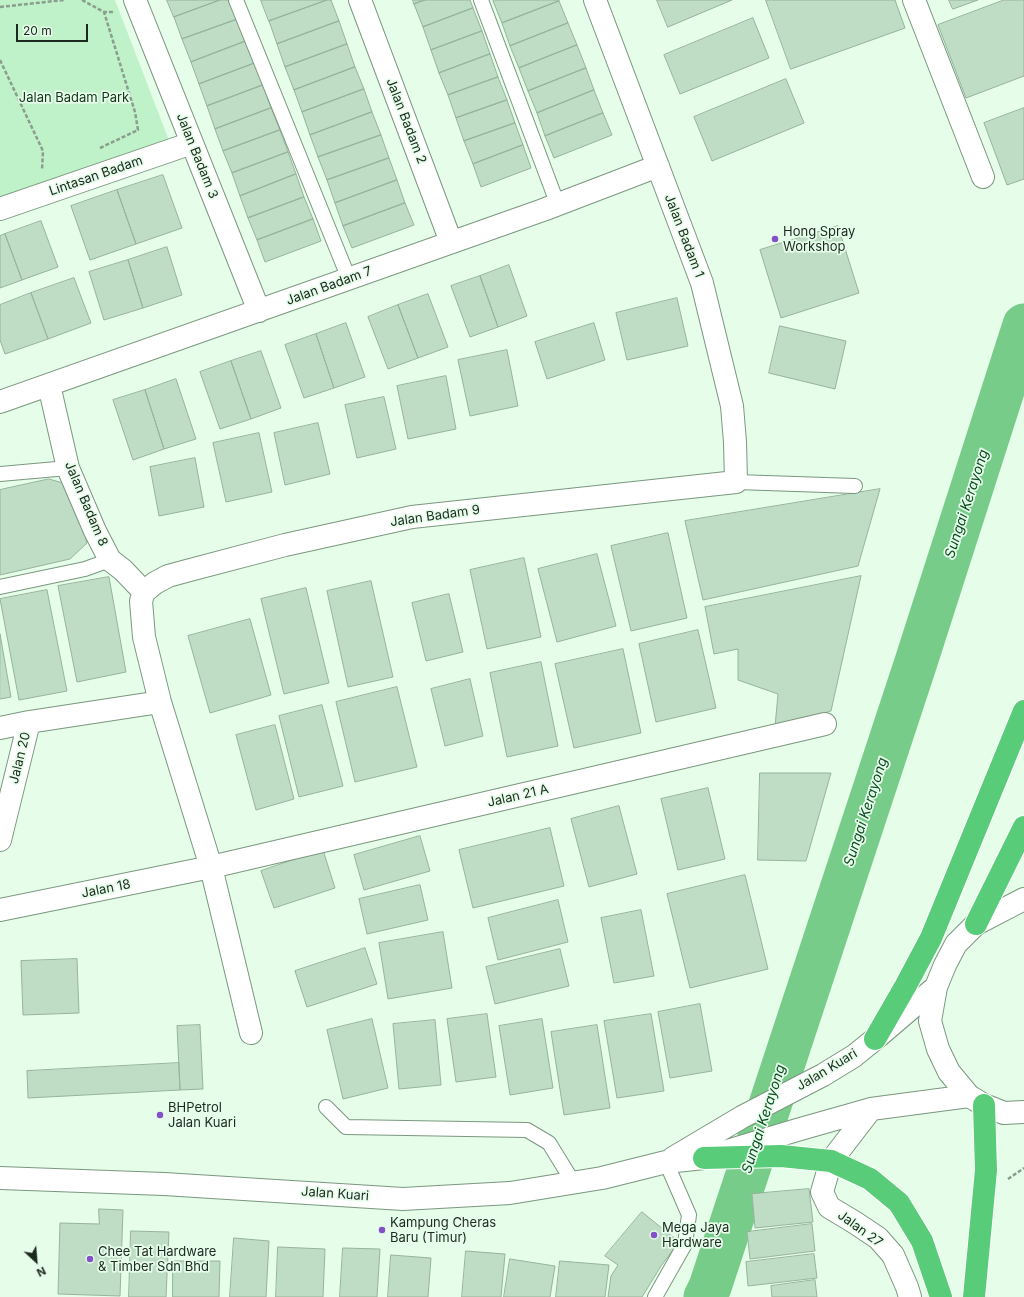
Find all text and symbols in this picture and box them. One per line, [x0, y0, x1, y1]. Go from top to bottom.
scale bar [18, 16, 90, 42]
text: 20 m [23, 23, 52, 38]
street label: Jalan Badam 2 [382, 76, 430, 166]
park label: Jalan Badam Park [19, 90, 129, 106]
street label: Jalan Badam 3 [173, 111, 221, 201]
street label: Lintasan Badam [47, 153, 145, 199]
street label: Jalan Badam 1 [661, 192, 707, 280]
place label: Hong Spray Workshop [783, 224, 855, 255]
marker: Hong Spray Workshop [770, 234, 780, 244]
street label: Jalan Badam 7 [284, 263, 374, 309]
water label: Sungai Kerayong [942, 448, 992, 560]
street label: Jalan Badam 8 [61, 459, 111, 549]
street label: Jalan Badam 9 [389, 502, 481, 530]
street label: Jalan 20 [6, 731, 34, 785]
water label: Sungai Kerayong [841, 756, 891, 868]
street label: Jalan 21 A [486, 781, 550, 811]
street label: Jalan 18 [80, 877, 132, 901]
street label: Jalan Kuari [794, 1046, 860, 1094]
water label: Sungai Kerayong [739, 1063, 789, 1175]
place label: BHPetrol Jalan Kuari [168, 1100, 236, 1131]
marker: BHPetrol Jalan Kuari [155, 1110, 165, 1120]
street label: Jalan Kuari [301, 1184, 369, 1204]
street label: Jalan 27 [834, 1207, 886, 1251]
place label: Kampung Cheras Baru (Timur) [390, 1215, 496, 1246]
place label: Mega Jaya Hardware [662, 1220, 729, 1251]
marker: Kampung Cheras Baru (Timur) [377, 1225, 387, 1235]
marker: Mega Jaya Hardware [649, 1230, 659, 1240]
north arrow [16, 1241, 56, 1281]
place label: Chee Tat Hardware & Timber Sdn Bhd [98, 1244, 216, 1275]
marker: Chee Tat Hardware & Timber Sdn Bhd [85, 1254, 95, 1264]
text: N [34, 1264, 48, 1280]

